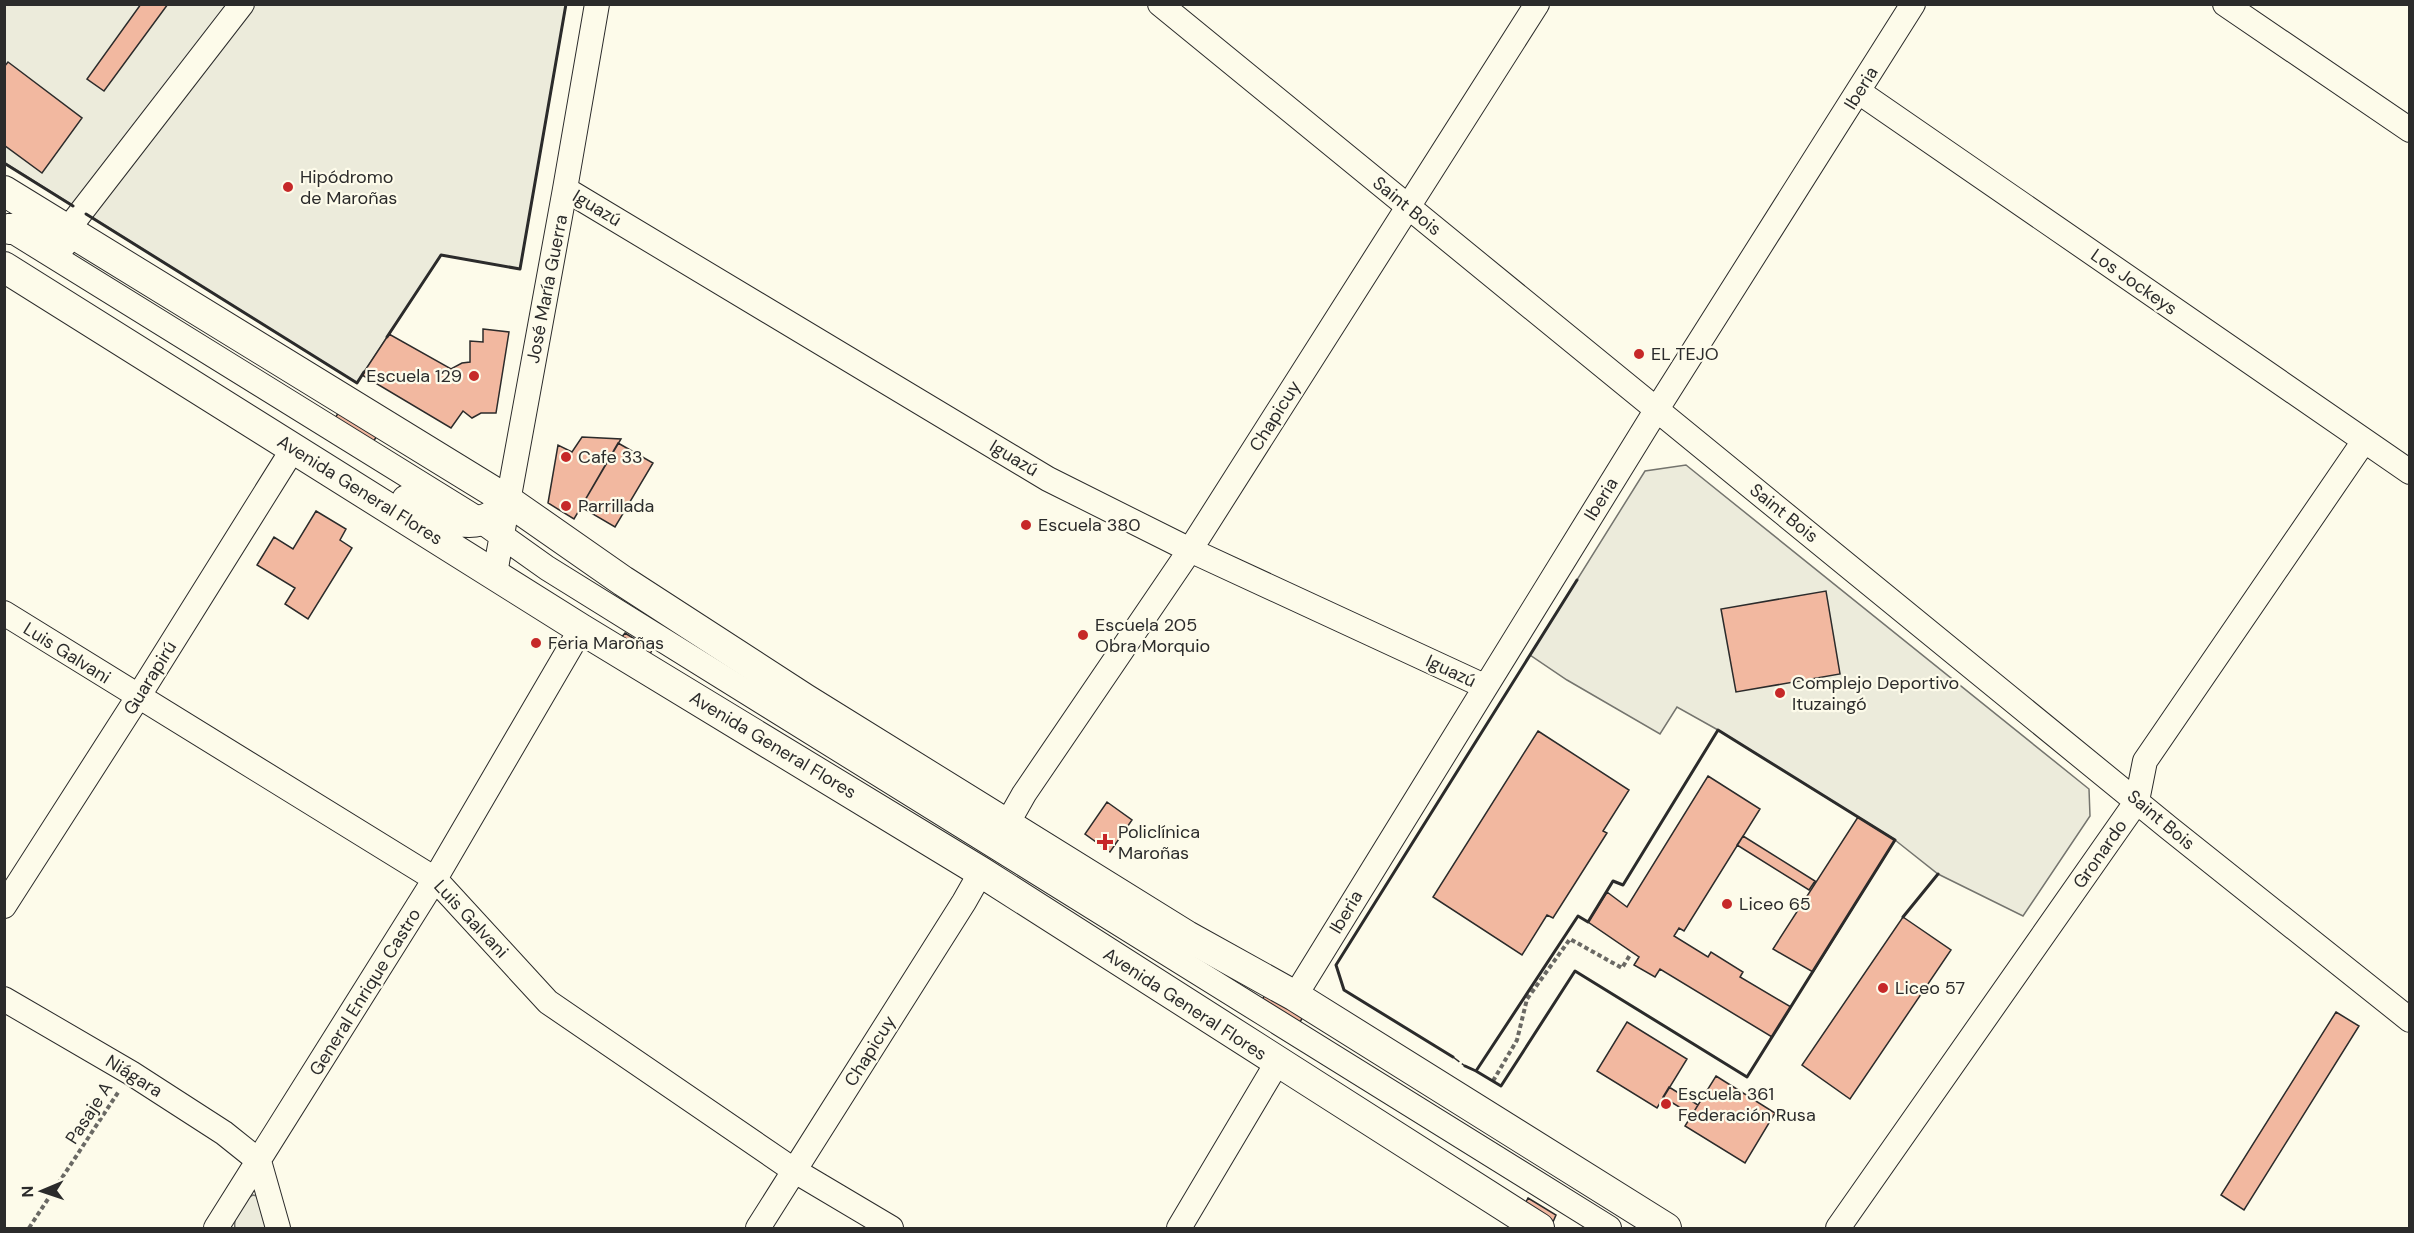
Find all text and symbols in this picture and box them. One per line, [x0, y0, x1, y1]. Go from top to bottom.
street label: Iberia [1839, 62, 1883, 114]
place label: Hipódromo de Maroñas [300, 165, 397, 210]
street label: Saint Bois [1368, 171, 1446, 241]
marker: Hipódromo de Maroñas [281, 180, 295, 194]
street label: Iguazú [568, 184, 626, 232]
street label: José María Guerra [521, 212, 573, 366]
street label: Los Jockeys [2086, 243, 2182, 321]
place label: EL TEJO [1651, 342, 1719, 366]
marker: EL TEJO [1632, 347, 1646, 361]
place label: Escuela 129 [366, 364, 462, 388]
marker: Escuela 129 [467, 369, 481, 383]
street label: Chapicuy [1244, 376, 1306, 456]
street label: Avenida General Flores [273, 429, 447, 551]
street label: Iguazú [985, 434, 1043, 482]
place label: Cafe 33 [578, 445, 643, 469]
marker: Cafe 33 [559, 450, 573, 464]
street label: Iberia [1579, 473, 1623, 525]
street label: Saint Bois [1745, 478, 1823, 548]
place label: Parrillada [578, 494, 654, 518]
marker: Parrillada [559, 499, 573, 513]
place label: Escuela 380 [1038, 513, 1141, 537]
marker: Escuela 380 [1019, 518, 1033, 532]
place label: Escuela 205 Obra Morquio [1095, 613, 1210, 658]
street label: Luis Galvani [19, 617, 115, 689]
marker: Escuela 205 Obra Morquio [1076, 628, 1090, 642]
place label: Feria Maroñas [548, 631, 664, 655]
marker: Feria Maroñas [529, 636, 543, 650]
street label: Guarapirú [118, 637, 182, 719]
street label: Iguazú [1422, 649, 1480, 693]
place label: Complejo Deportivo Ituzaingó [1792, 671, 1959, 716]
street label: Avenida General Flores [685, 686, 861, 804]
marker: Complejo Deportivo Ituzaingó [1773, 686, 1787, 700]
street label: Saint Bois [2122, 785, 2200, 855]
street label: Gronardo [2068, 815, 2132, 893]
place label: Policlínica Maroñas [1118, 820, 1200, 865]
marker: Policlínica Maroñas [1096, 833, 1114, 851]
street label: Luis Galvani [429, 875, 513, 963]
street label: Iberia [1324, 886, 1368, 938]
place label: Liceo 65 [1739, 892, 1811, 916]
marker: Liceo 65 [1720, 897, 1734, 911]
street label: General Enrique Castro [304, 904, 426, 1080]
street label: Avenida General Flores [1099, 942, 1271, 1066]
place label: Liceo 57 [1895, 976, 1965, 1000]
marker: Liceo 57 [1876, 981, 1890, 995]
street label: Chapicuy [839, 1011, 901, 1091]
street label: Niágara [101, 1049, 167, 1103]
street label: Pasaje A [60, 1077, 118, 1149]
place label: Escuela 361 Federación Rusa [1678, 1082, 1816, 1127]
marker: Escuela 361 Federación Rusa [1659, 1097, 1673, 1111]
north arrow [12, 1161, 72, 1221]
text: N [17, 1185, 38, 1198]

